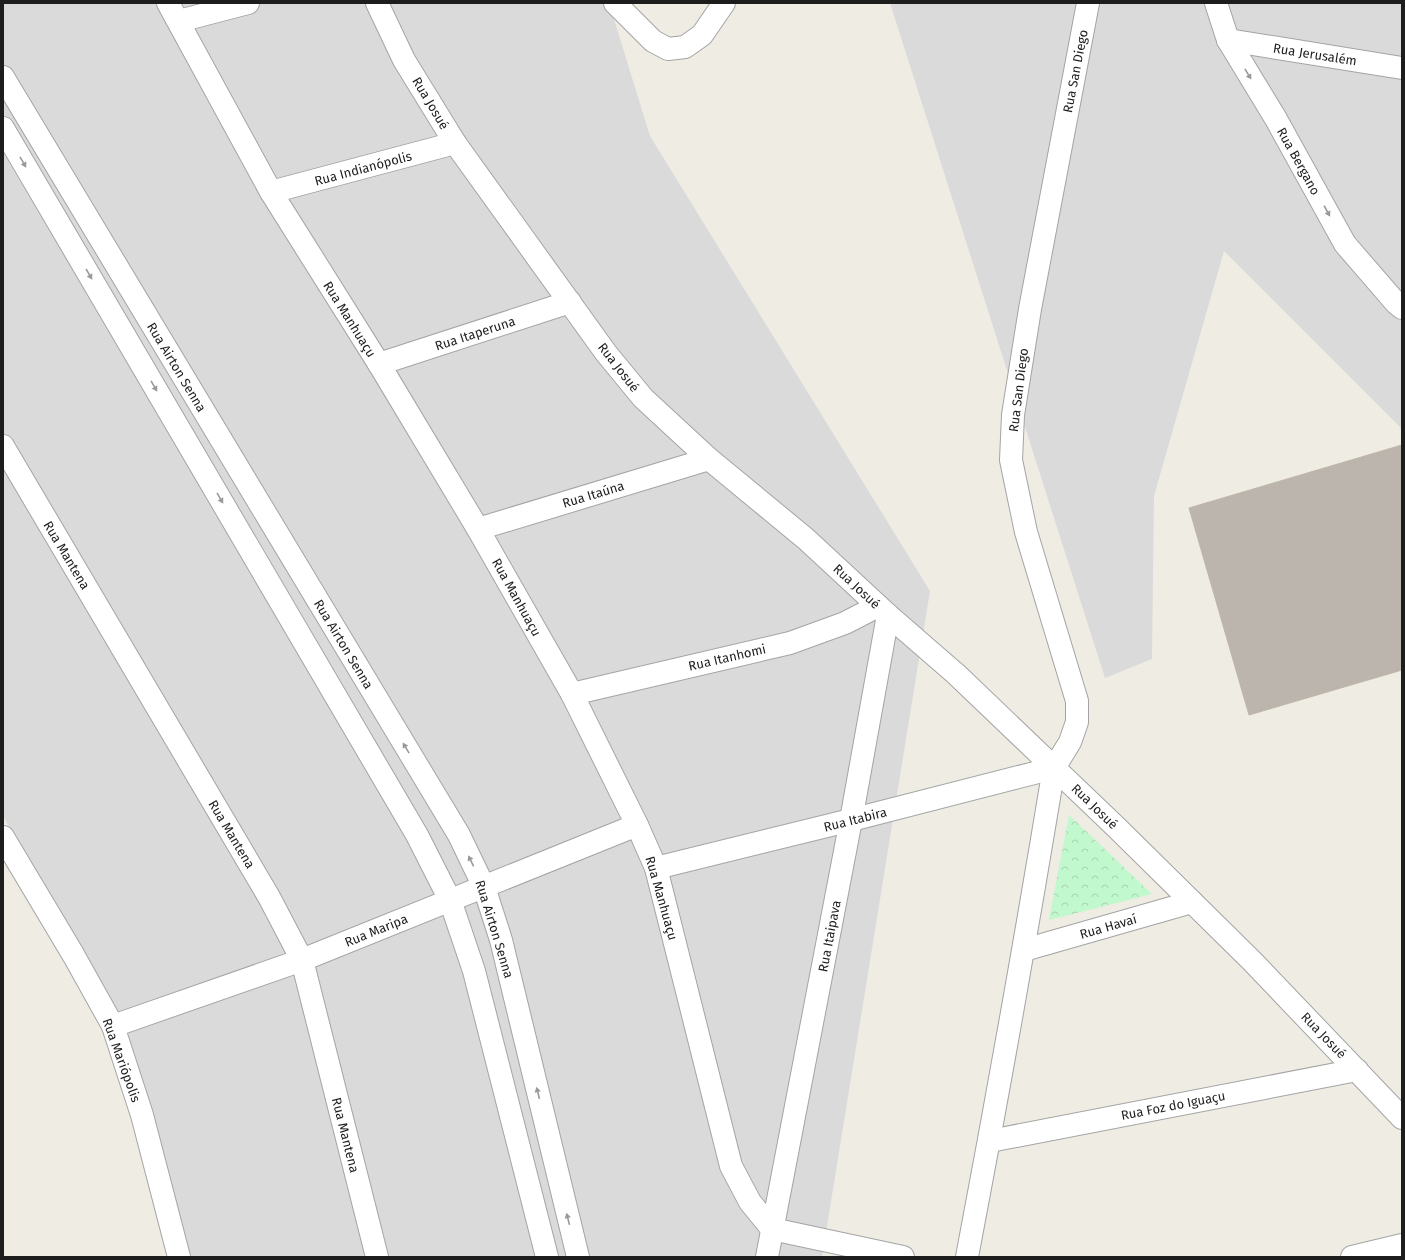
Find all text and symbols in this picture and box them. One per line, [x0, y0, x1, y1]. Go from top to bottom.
street label: Rua San Diego [1060, 28, 1091, 114]
street label: Rua Jerusalém [1272, 40, 1358, 69]
one-way arrow [1245, 68, 1252, 80]
street label: Rua Josué [409, 74, 452, 132]
street label: Rua Bergano [1274, 125, 1323, 197]
street label: Rua Indianópolis [313, 148, 413, 189]
one-way arrow [19, 156, 26, 168]
one-way arrow [1324, 205, 1330, 217]
one-way arrow [85, 268, 92, 280]
street label: Rua Manhuaçu [320, 279, 379, 360]
street label: Rua Itaperuna [433, 313, 517, 354]
street label: Rua Airton Senna [144, 320, 209, 415]
street label: Rua Josué [595, 340, 642, 395]
street label: Rua San Diego [1006, 347, 1031, 433]
one-way arrow [151, 380, 158, 392]
street label: Rua Itaúna [560, 478, 626, 511]
one-way arrow [217, 492, 224, 504]
street label: Rua Mantena [40, 518, 93, 592]
street label: Rua Manhuaçu [489, 556, 544, 639]
street label: Rua Josué [830, 561, 883, 612]
street label: Rua Airton Senna [311, 597, 376, 692]
street label: Rua Itanhomi [687, 641, 767, 674]
one-way arrow [403, 742, 410, 754]
street label: Rua Josué [1068, 781, 1121, 832]
street label: Rua Mantena [205, 797, 258, 871]
street label: Rua Itabira [822, 804, 888, 835]
street label: Rua Manhuaçu [642, 854, 681, 942]
one-way arrow [468, 855, 474, 866]
street label: Rua Airton Senna [472, 878, 517, 980]
street label: Rua Itaipava [815, 899, 844, 973]
street label: Rua Maripa [343, 911, 410, 950]
street label: Rua Havaí [1078, 911, 1139, 942]
street label: Rua Josué [1298, 1009, 1349, 1062]
street label: Rua Mariópolis [99, 1016, 144, 1104]
one-way arrow [534, 1087, 540, 1099]
street label: Rua Foz do Iguaçu [1120, 1088, 1227, 1123]
street label: Rua Mantena [329, 1096, 362, 1174]
one-way arrow [565, 1213, 571, 1225]

